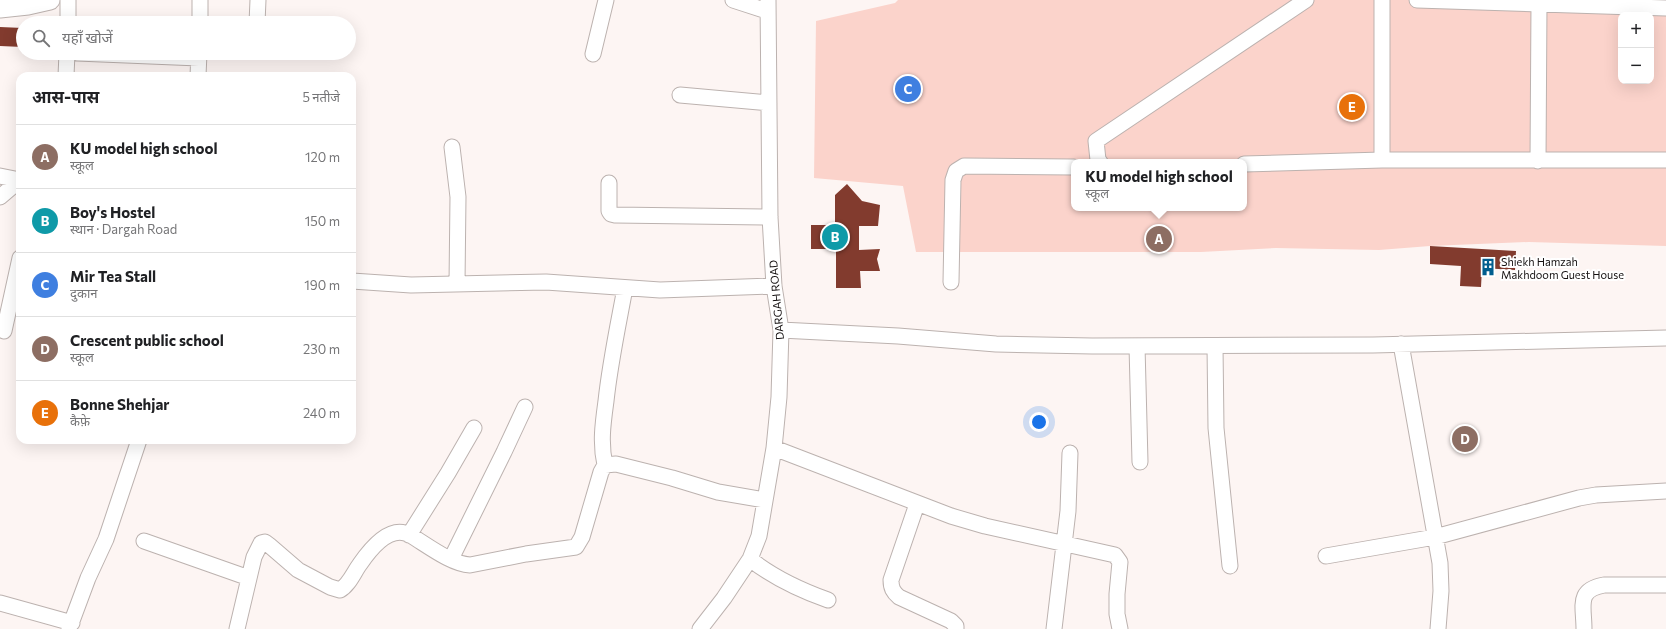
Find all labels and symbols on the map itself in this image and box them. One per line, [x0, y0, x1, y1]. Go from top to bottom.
pin: C [895, 74, 921, 104]
pin: E [1339, 92, 1365, 122]
pin: B [822, 222, 848, 252]
pin: A [1146, 224, 1172, 254]
place label: Shiekh Hamzah Makhdoom Guest House [1501, 255, 1624, 281]
building icon: Shiekh Hamzah Makhdoom Guest House [1478, 257, 1498, 277]
street label: DARGAH ROAD [766, 260, 786, 340]
your location [1029, 412, 1049, 432]
pin: D [1452, 424, 1478, 454]

